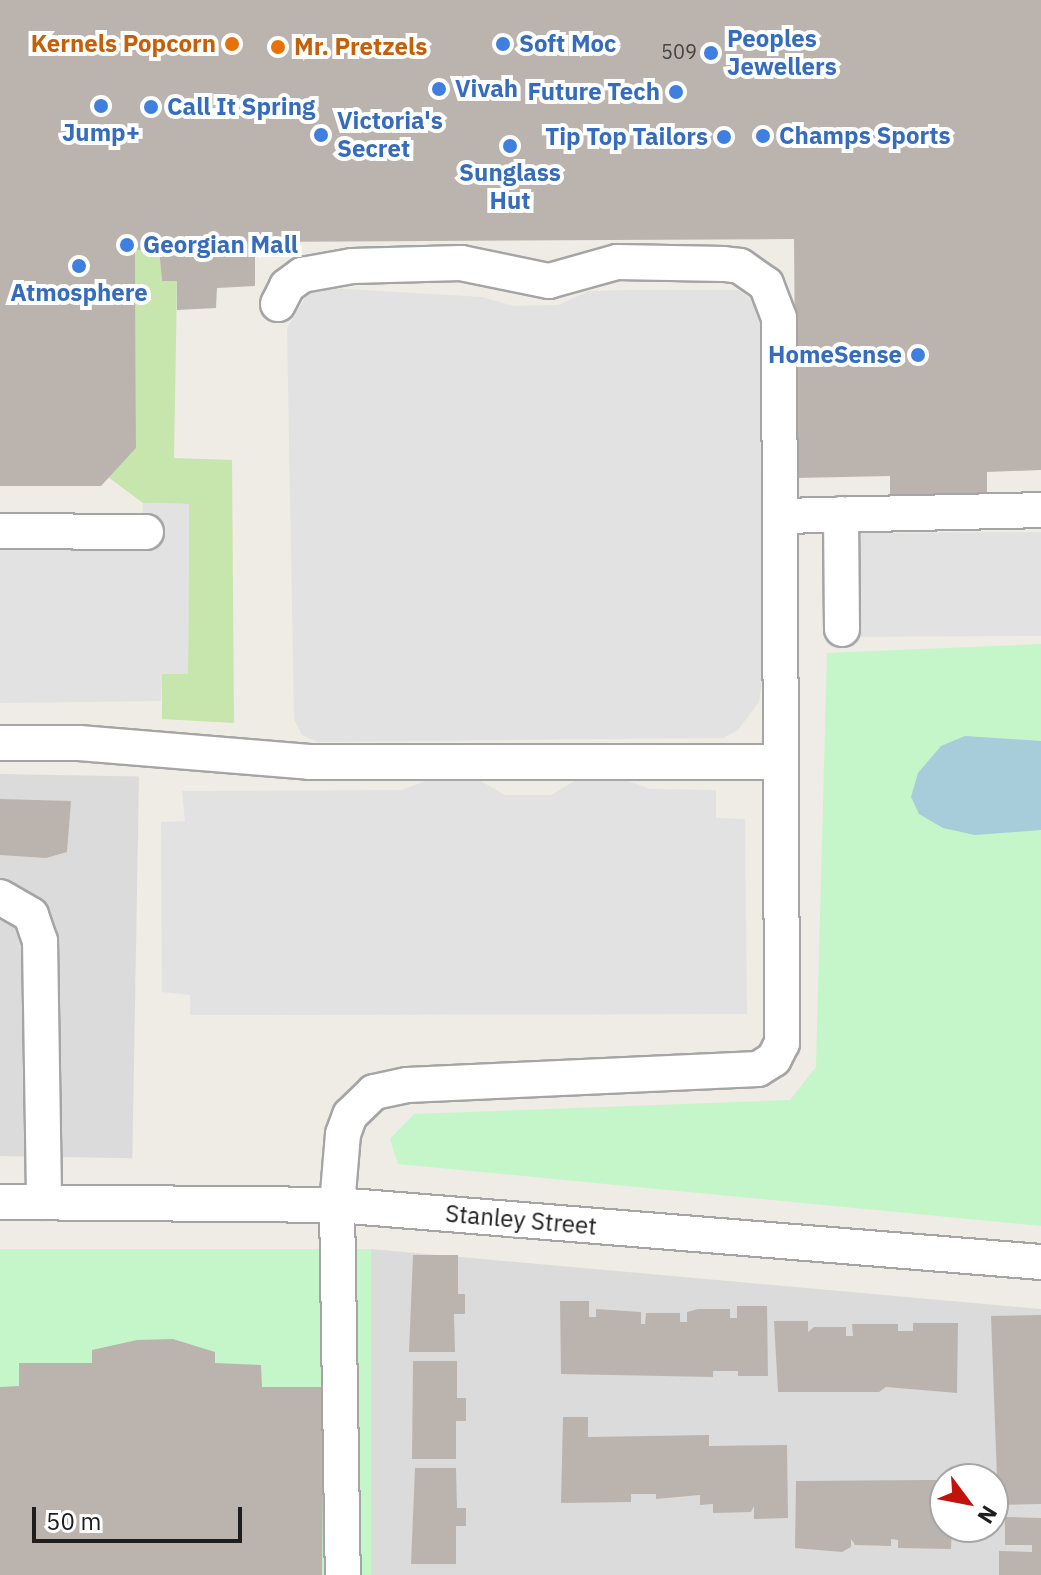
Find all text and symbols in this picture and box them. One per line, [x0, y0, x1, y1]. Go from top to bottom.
place label: Peoples Jewellers [727, 25, 837, 81]
place label: Kernels Popcorn [31, 30, 216, 58]
place label: Soft Moc [519, 30, 616, 58]
place label: Mr. Pretzels [294, 33, 427, 61]
marker: Kernels Popcorn [223, 35, 241, 53]
marker: Soft Moc [494, 35, 512, 53]
marker: Mr. Pretzels [269, 38, 287, 56]
house number: 509 [661, 39, 697, 63]
marker: Peoples Jewellers [702, 44, 720, 62]
place label: Vivah [455, 75, 518, 103]
place label: Future Tech [527, 78, 660, 106]
marker: Vivah [430, 80, 448, 98]
marker: Future Tech [667, 83, 685, 101]
place label: Call It Spring [167, 93, 315, 121]
marker: Jump+ [92, 97, 110, 115]
marker: Call It Spring [142, 98, 160, 116]
place label: Victoria's Secret [337, 107, 443, 163]
place label: Jump+ [62, 119, 140, 147]
place label: Champs Sports [779, 122, 951, 150]
place label: Tip Top Tailors [545, 123, 708, 151]
marker: Victoria's Secret [312, 126, 330, 144]
marker: Champs Sports [754, 127, 772, 145]
marker: Tip Top Tailors [715, 128, 733, 146]
marker: Sunglass Hut [501, 137, 519, 155]
place label: Sunglass Hut [459, 159, 561, 215]
place label: Georgian Mall [143, 231, 298, 259]
marker: Georgian Mall [118, 236, 136, 254]
marker: Atmosphere [70, 257, 88, 275]
place label: Atmosphere [10, 279, 148, 307]
place label: HomeSense [768, 341, 902, 369]
marker: HomeSense [909, 346, 927, 364]
street label: Stanley Street [444, 1199, 598, 1241]
north arrow [929, 1463, 1009, 1543]
scale bar [36, 1491, 246, 1541]
text: N [972, 1500, 1005, 1529]
text: 50 m [46, 1505, 101, 1537]

